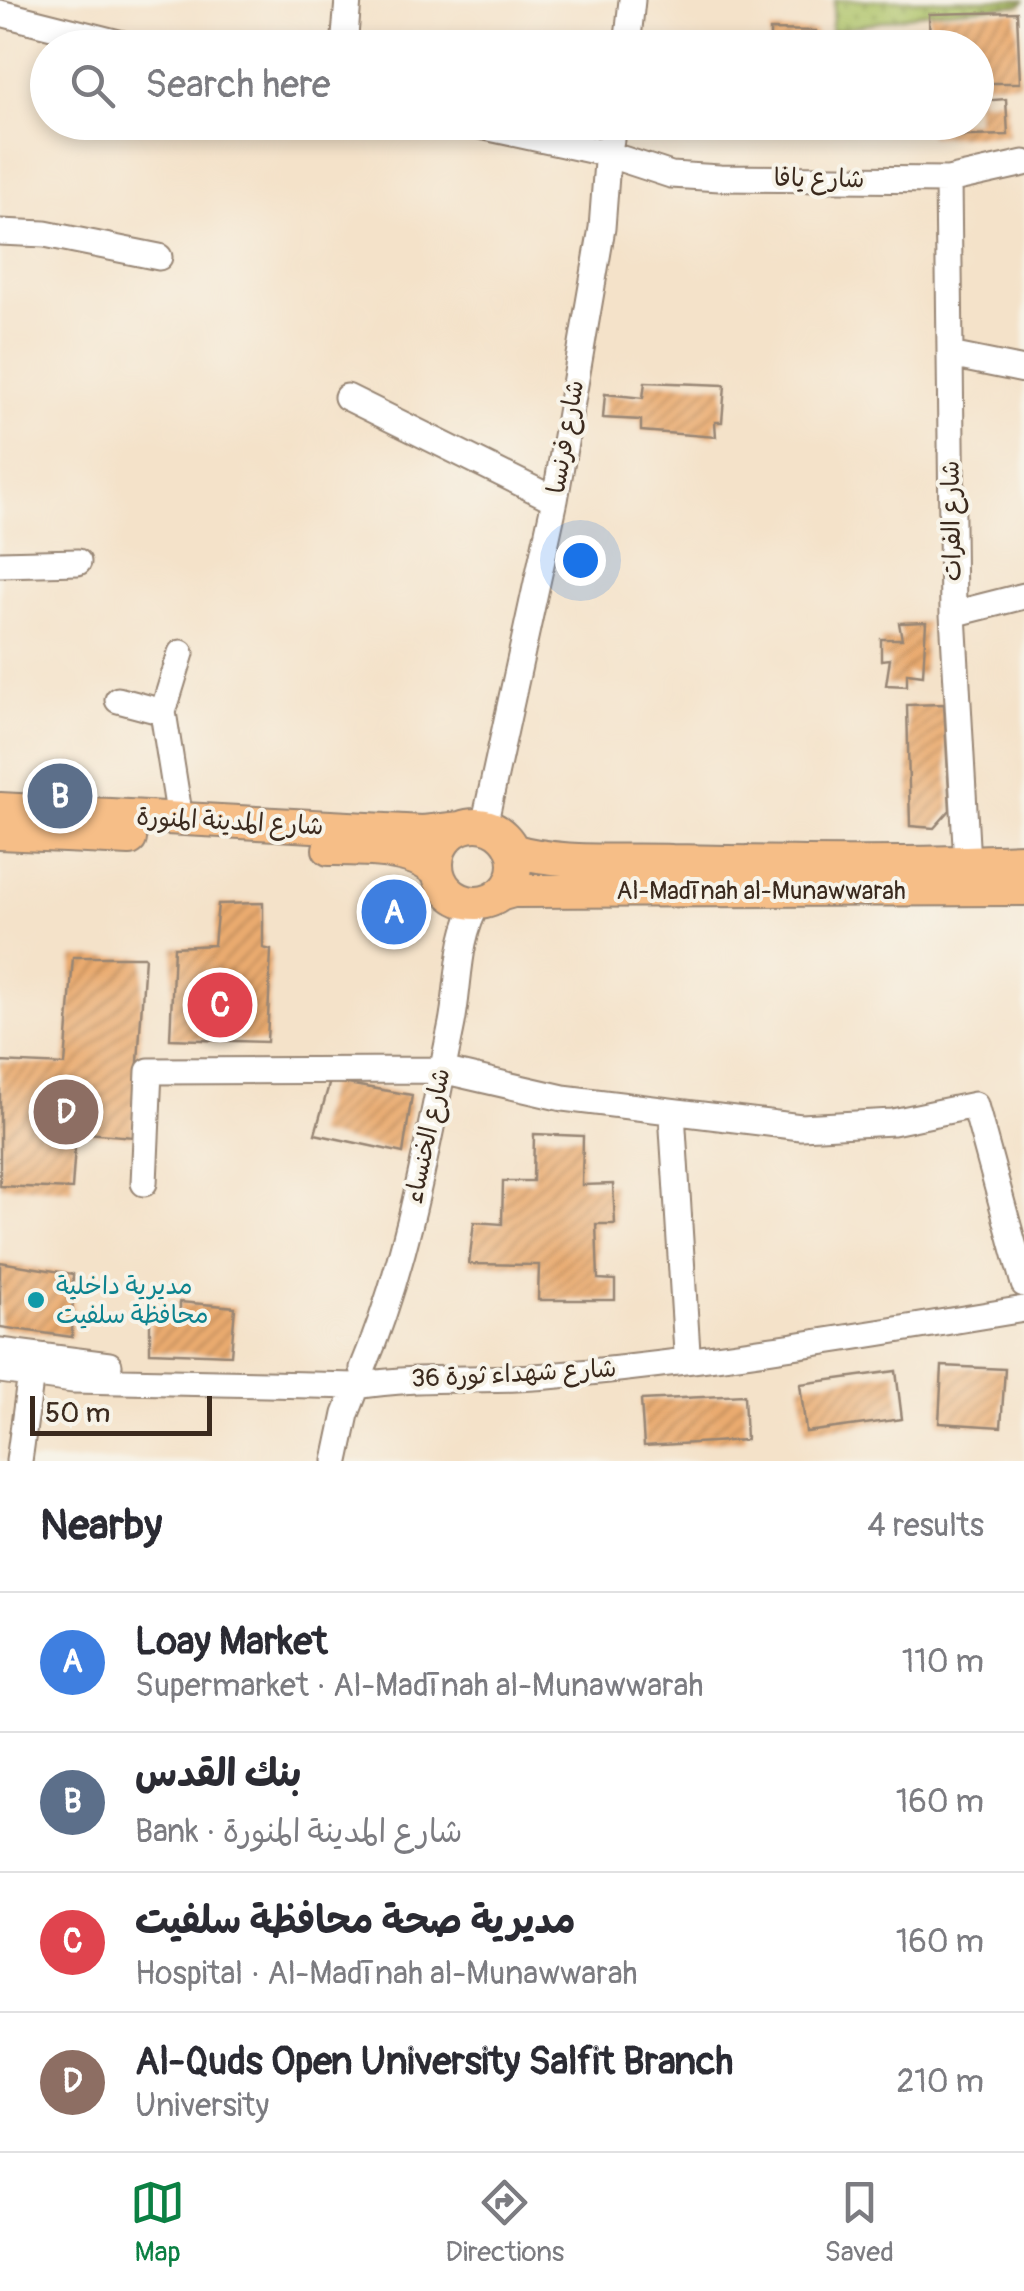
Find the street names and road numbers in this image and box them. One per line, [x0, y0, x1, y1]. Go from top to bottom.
street label: شارع يافا [773, 163, 865, 196]
street label: شارع فرنسا [541, 378, 592, 496]
street label: شارع الفرات [935, 460, 970, 582]
street label: شارع المدينة المنورة [136, 802, 324, 843]
street label: Al-Madīnah al-Munawwarah [616, 876, 906, 907]
street label: شارع الخنساء [399, 1065, 458, 1207]
street label: شارع شهداء ثورة 36 [411, 1353, 617, 1396]

